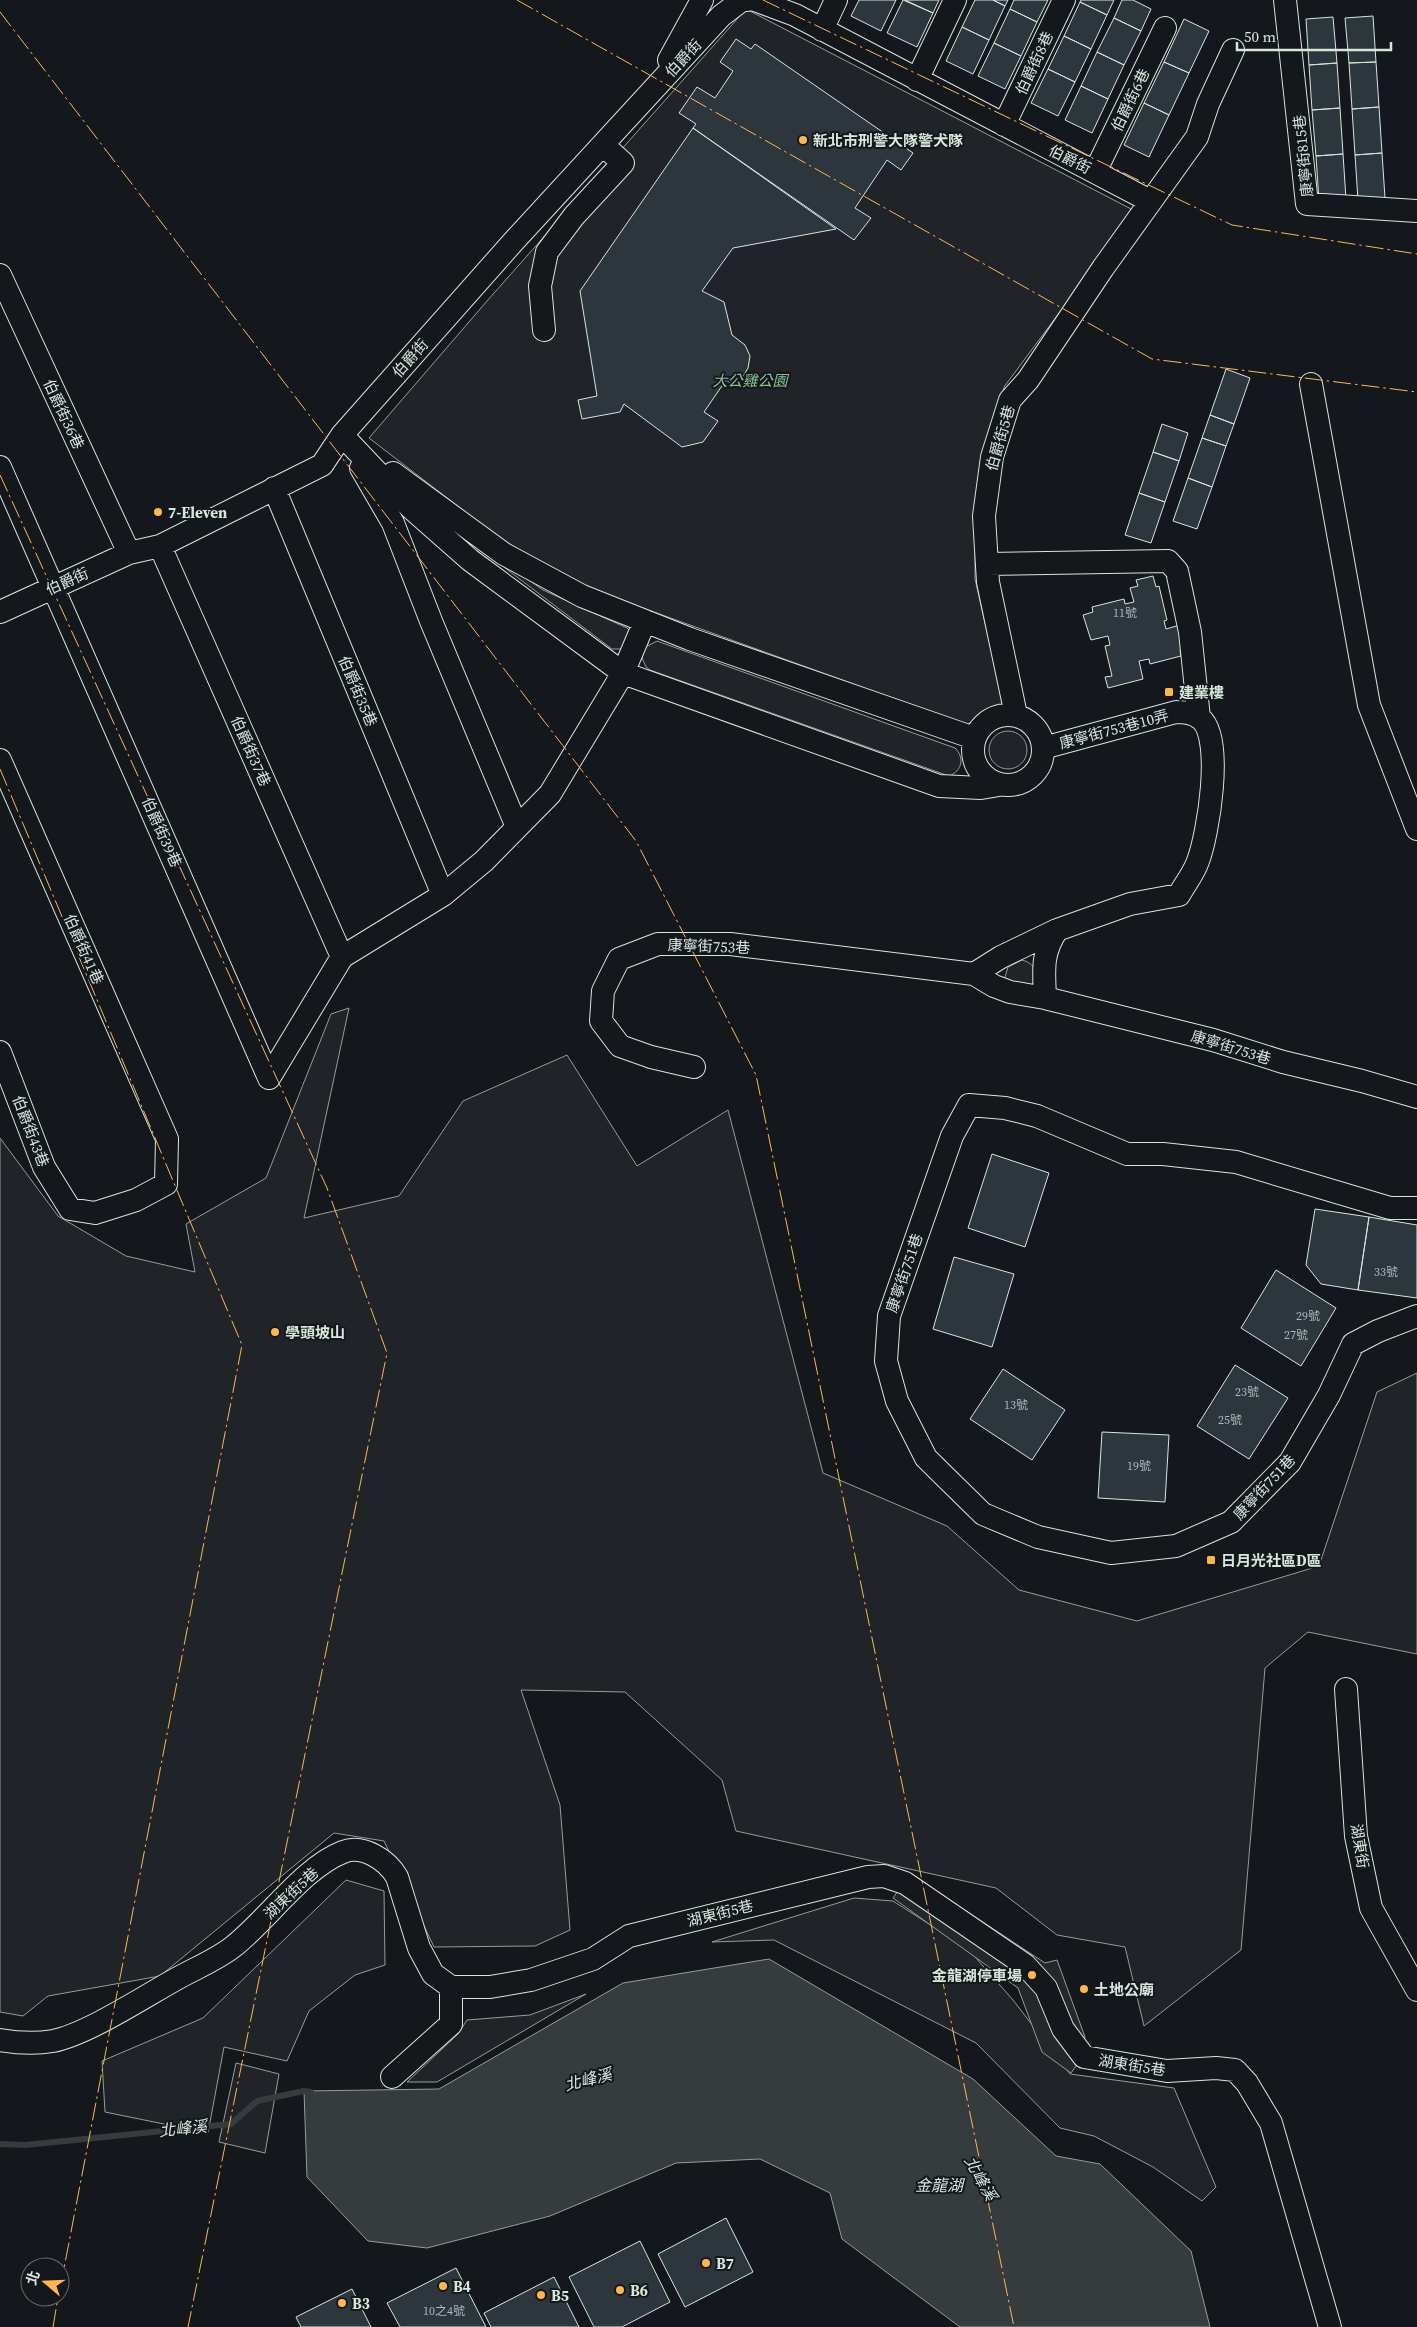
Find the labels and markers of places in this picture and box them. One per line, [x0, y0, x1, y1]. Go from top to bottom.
place label: 新北市刑警大隊警犬隊 [813, 130, 963, 151]
marker: 新北市刑警大隊警犬隊 [797, 134, 809, 146]
place label: 7-Eleven [168, 502, 227, 523]
marker: 7-Eleven [152, 506, 164, 518]
place label: 建業樓 [1179, 682, 1224, 703]
marker: 建業樓 [1163, 686, 1175, 698]
place label: 學頭坡山 [285, 1322, 345, 1343]
marker: 學頭坡山 [269, 1326, 281, 1338]
place label: 日月光社區D區 [1221, 1550, 1322, 1571]
marker: 日月光社區D區 [1205, 1554, 1217, 1566]
place label: 金龍湖停車場 [932, 1965, 1022, 1986]
marker: 金龍湖停車場 [1026, 1969, 1038, 1981]
place label: 土地公廟 [1094, 1979, 1154, 2000]
marker: 土地公廟 [1078, 1983, 1090, 1995]
place label: B7 [716, 2253, 734, 2274]
marker: B7 [700, 2257, 712, 2269]
place label: B4 [453, 2276, 471, 2297]
marker: B4 [437, 2280, 449, 2292]
place label: B6 [630, 2280, 648, 2301]
marker: B6 [614, 2284, 626, 2296]
place label: B5 [551, 2285, 569, 2306]
marker: B5 [535, 2289, 547, 2301]
place label: B3 [352, 2293, 370, 2314]
marker: B3 [336, 2297, 348, 2309]

